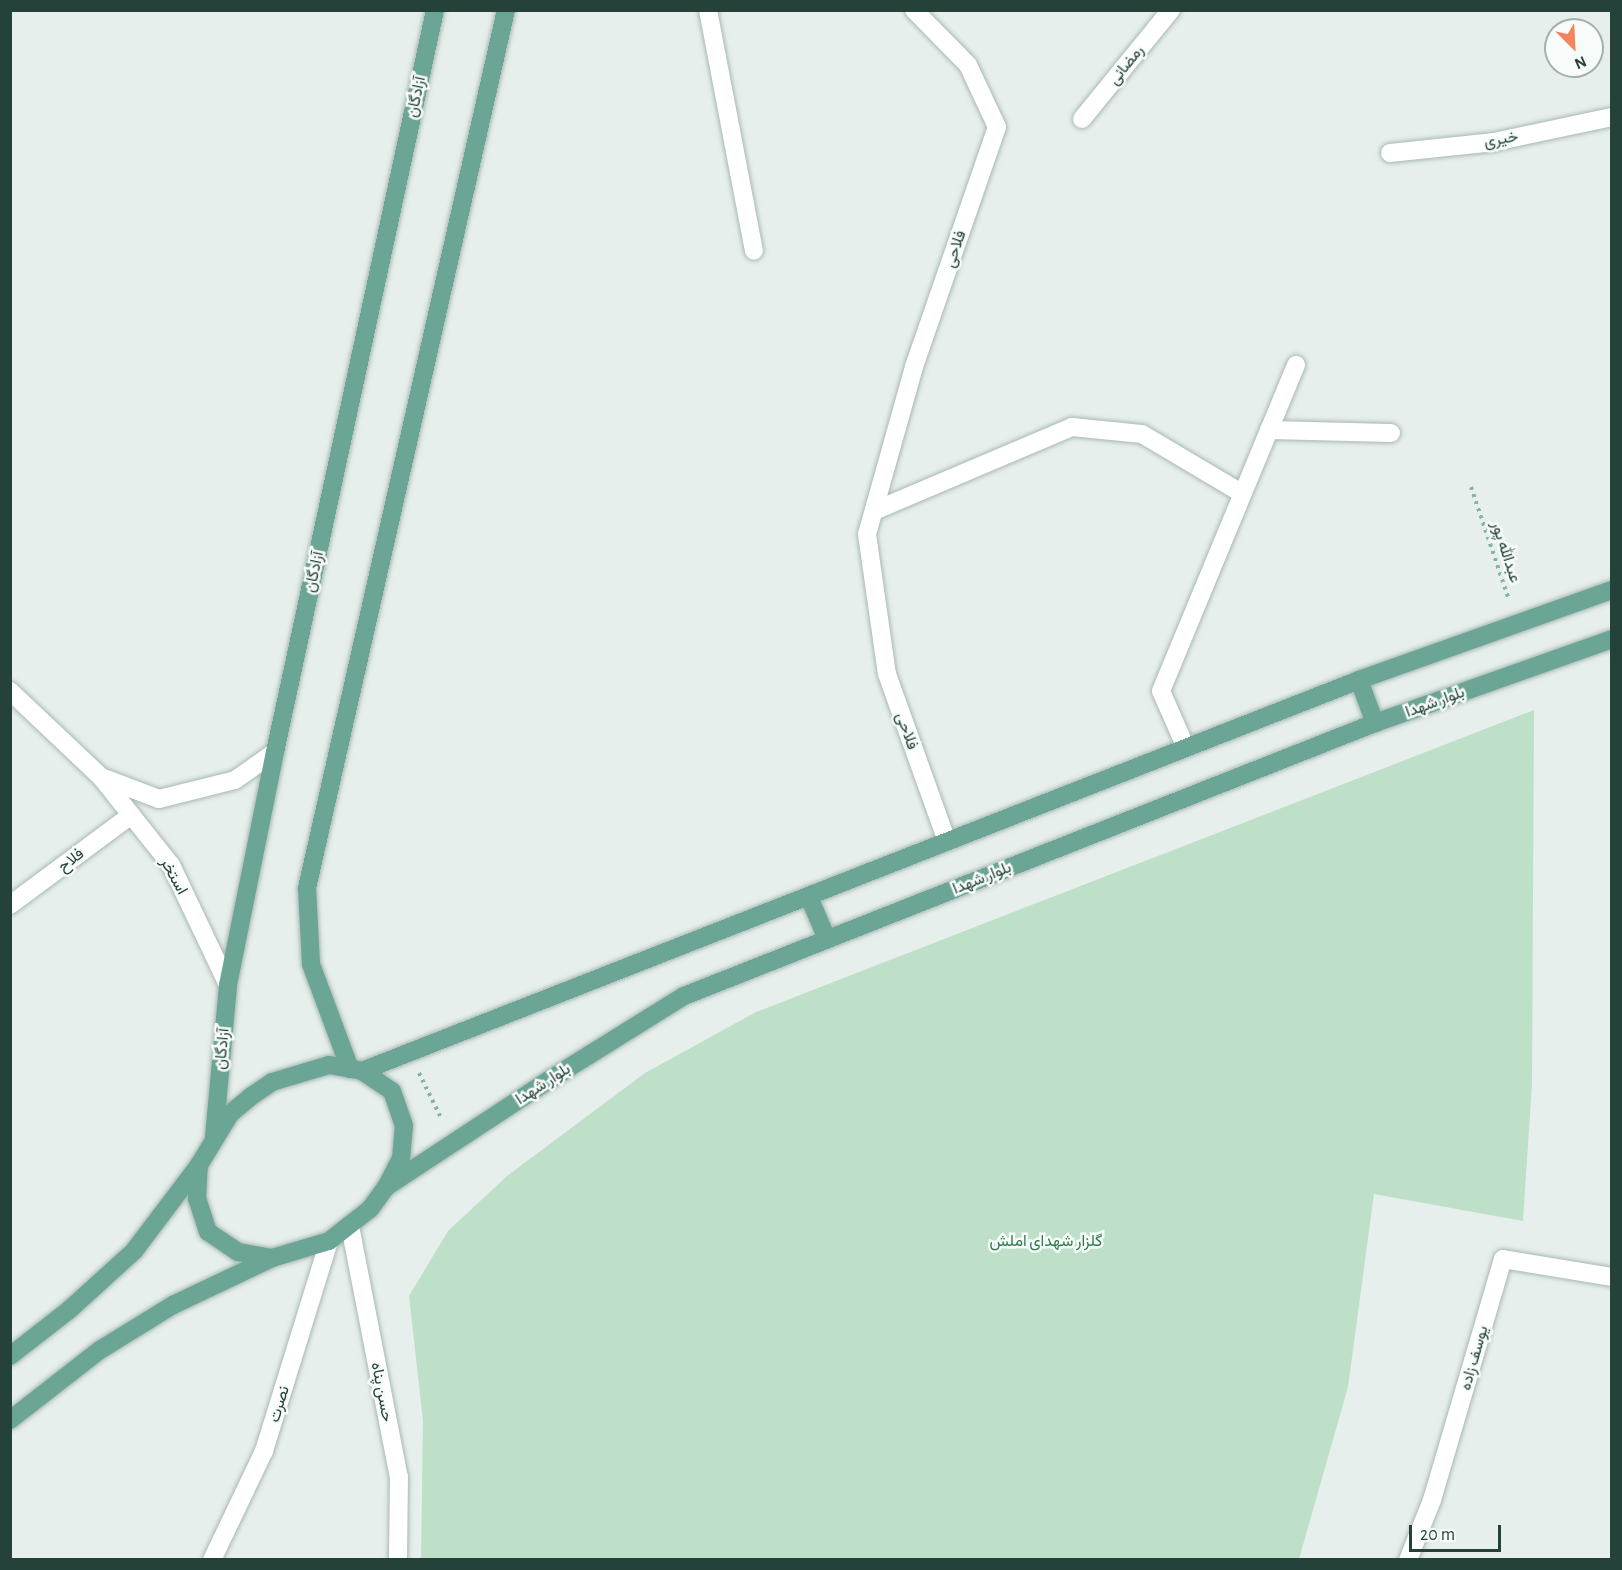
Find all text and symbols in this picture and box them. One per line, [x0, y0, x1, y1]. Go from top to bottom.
north arrow [1544, 18, 1604, 78]
street label: رمضانی [1104, 41, 1148, 89]
text: N [1572, 53, 1589, 72]
street label: آزادگان [402, 75, 430, 119]
street label: خیری [1482, 127, 1520, 151]
street label: فلاحی [940, 228, 970, 270]
street label: عبدالله پور [1487, 519, 1525, 585]
street label: آزادگان [300, 550, 328, 594]
street label: بلوار شهدا [1403, 682, 1467, 722]
street label: فلاحی [892, 710, 922, 752]
street label: فلاح [54, 844, 88, 876]
street label: استخر [156, 854, 192, 898]
street label: بلوار شهدا [950, 858, 1014, 898]
street label: آزادگان [211, 1028, 233, 1070]
street label: بلوار شهدا [512, 1059, 574, 1109]
park label: گلزار شهدای املش [990, 1231, 1102, 1251]
street label: یوسف زاده [1456, 1323, 1492, 1393]
street label: حسن پناه [367, 1361, 397, 1423]
street label: نصرت [264, 1383, 294, 1425]
scale bar [1412, 1513, 1504, 1551]
text: 20 m [1420, 1526, 1455, 1544]

